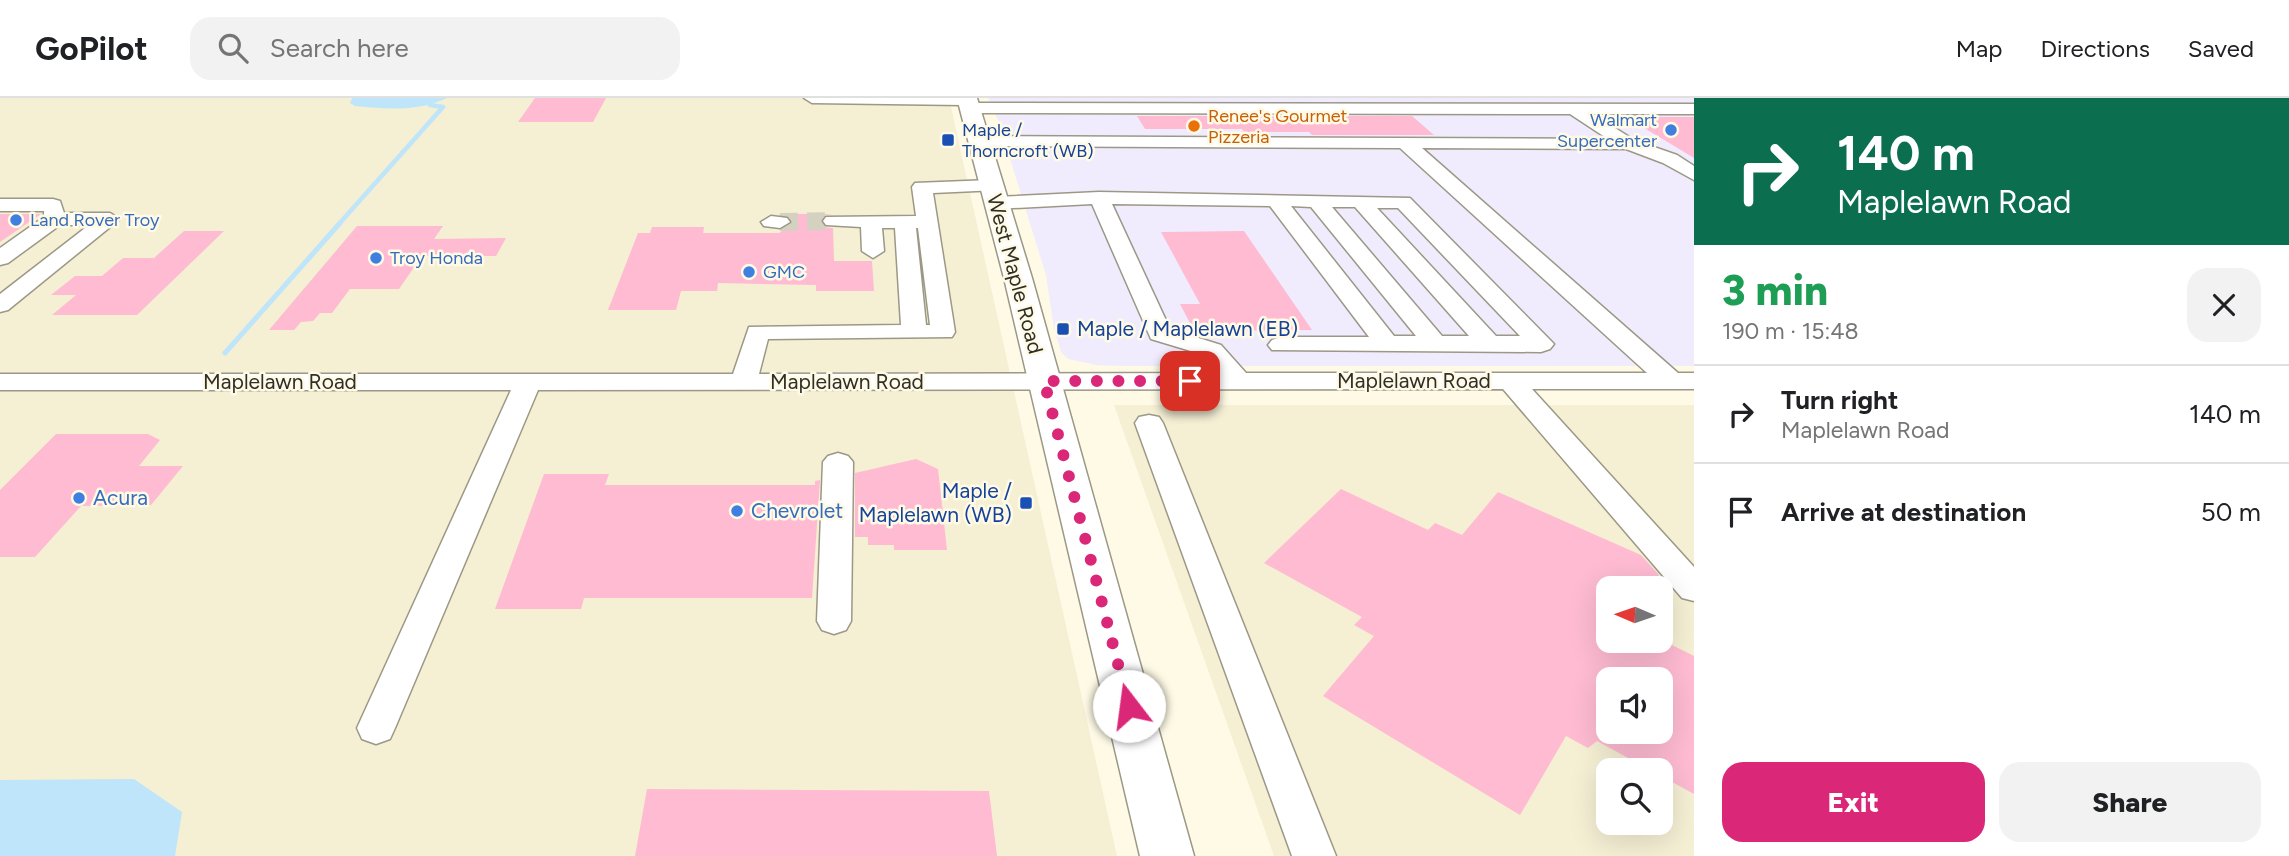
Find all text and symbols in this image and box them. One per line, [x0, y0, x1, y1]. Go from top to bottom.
search box [190, 17, 680, 80]
text: GoPilot [35, 29, 148, 68]
icon: search [214, 29, 252, 67]
text: Search here [270, 32, 409, 64]
text: Map [1956, 34, 2002, 63]
text: Directions [2040, 34, 2150, 63]
text: Saved [2188, 34, 2254, 63]
place label: Renee's Gourmet Pizzeria [1208, 105, 1348, 148]
place label: Walmart Supercenter [1557, 109, 1657, 152]
marker: Renee's Gourmet Pizzeria [1186, 118, 1202, 134]
place label: Maple / Thorncroft (WB) [962, 119, 1094, 162]
marker: Walmart Supercenter [1663, 122, 1679, 138]
text: 140 m [1837, 123, 1975, 182]
icon: right [1722, 126, 1813, 217]
marker: Maple / Thorncroft (WB) [940, 132, 956, 148]
text: Maplelawn Road [1837, 183, 2071, 221]
street label: West Maple Road [982, 191, 1049, 356]
place label: Land Rover Troy [30, 209, 160, 231]
marker: Land Rover Troy [8, 212, 24, 228]
place label: Troy Honda [390, 247, 483, 269]
marker: Troy Honda [368, 250, 384, 266]
place label: GMC [763, 261, 805, 283]
marker: GMC [741, 264, 757, 280]
text: 3 min [1722, 265, 1828, 316]
button: close [2187, 268, 2261, 342]
place label: Maple / Maplelawn (EB) [1077, 316, 1298, 341]
text: 190 m · 15:48 [1722, 317, 1859, 345]
marker: Maple / Maplelawn (EB) [1055, 321, 1071, 337]
pin [1160, 351, 1220, 411]
icon: arrive [1171, 362, 1209, 400]
street label: Maplelawn Road [1337, 368, 1491, 393]
street label: Maplelawn Road [203, 369, 357, 394]
street label: Maplelawn Road [770, 369, 924, 394]
text: Turn right [1781, 384, 1898, 416]
icon: right [1722, 395, 1760, 433]
text: 140 m [2189, 398, 2261, 430]
text: Maplelawn Road [1781, 416, 1950, 444]
place label: Maple / Maplelawn (WB) [859, 478, 1012, 527]
place label: Acura [93, 485, 148, 510]
marker: Acura [71, 490, 87, 506]
icon: arrive [1722, 493, 1760, 531]
marker: Maple / Maplelawn (WB) [1018, 495, 1034, 511]
text: Arrive at destination [1781, 496, 2026, 528]
text: 50 m [2201, 496, 2261, 528]
place label: Chevrolet [751, 498, 843, 523]
marker: Chevrolet [729, 503, 745, 519]
north arrow [1596, 576, 1673, 653]
map controls [1596, 576, 1673, 835]
button: sound [1596, 667, 1673, 744]
position arrow [1092, 669, 1166, 743]
button: search [1596, 758, 1673, 835]
button: Exit [1722, 762, 1985, 842]
button: Share [1999, 762, 2261, 842]

